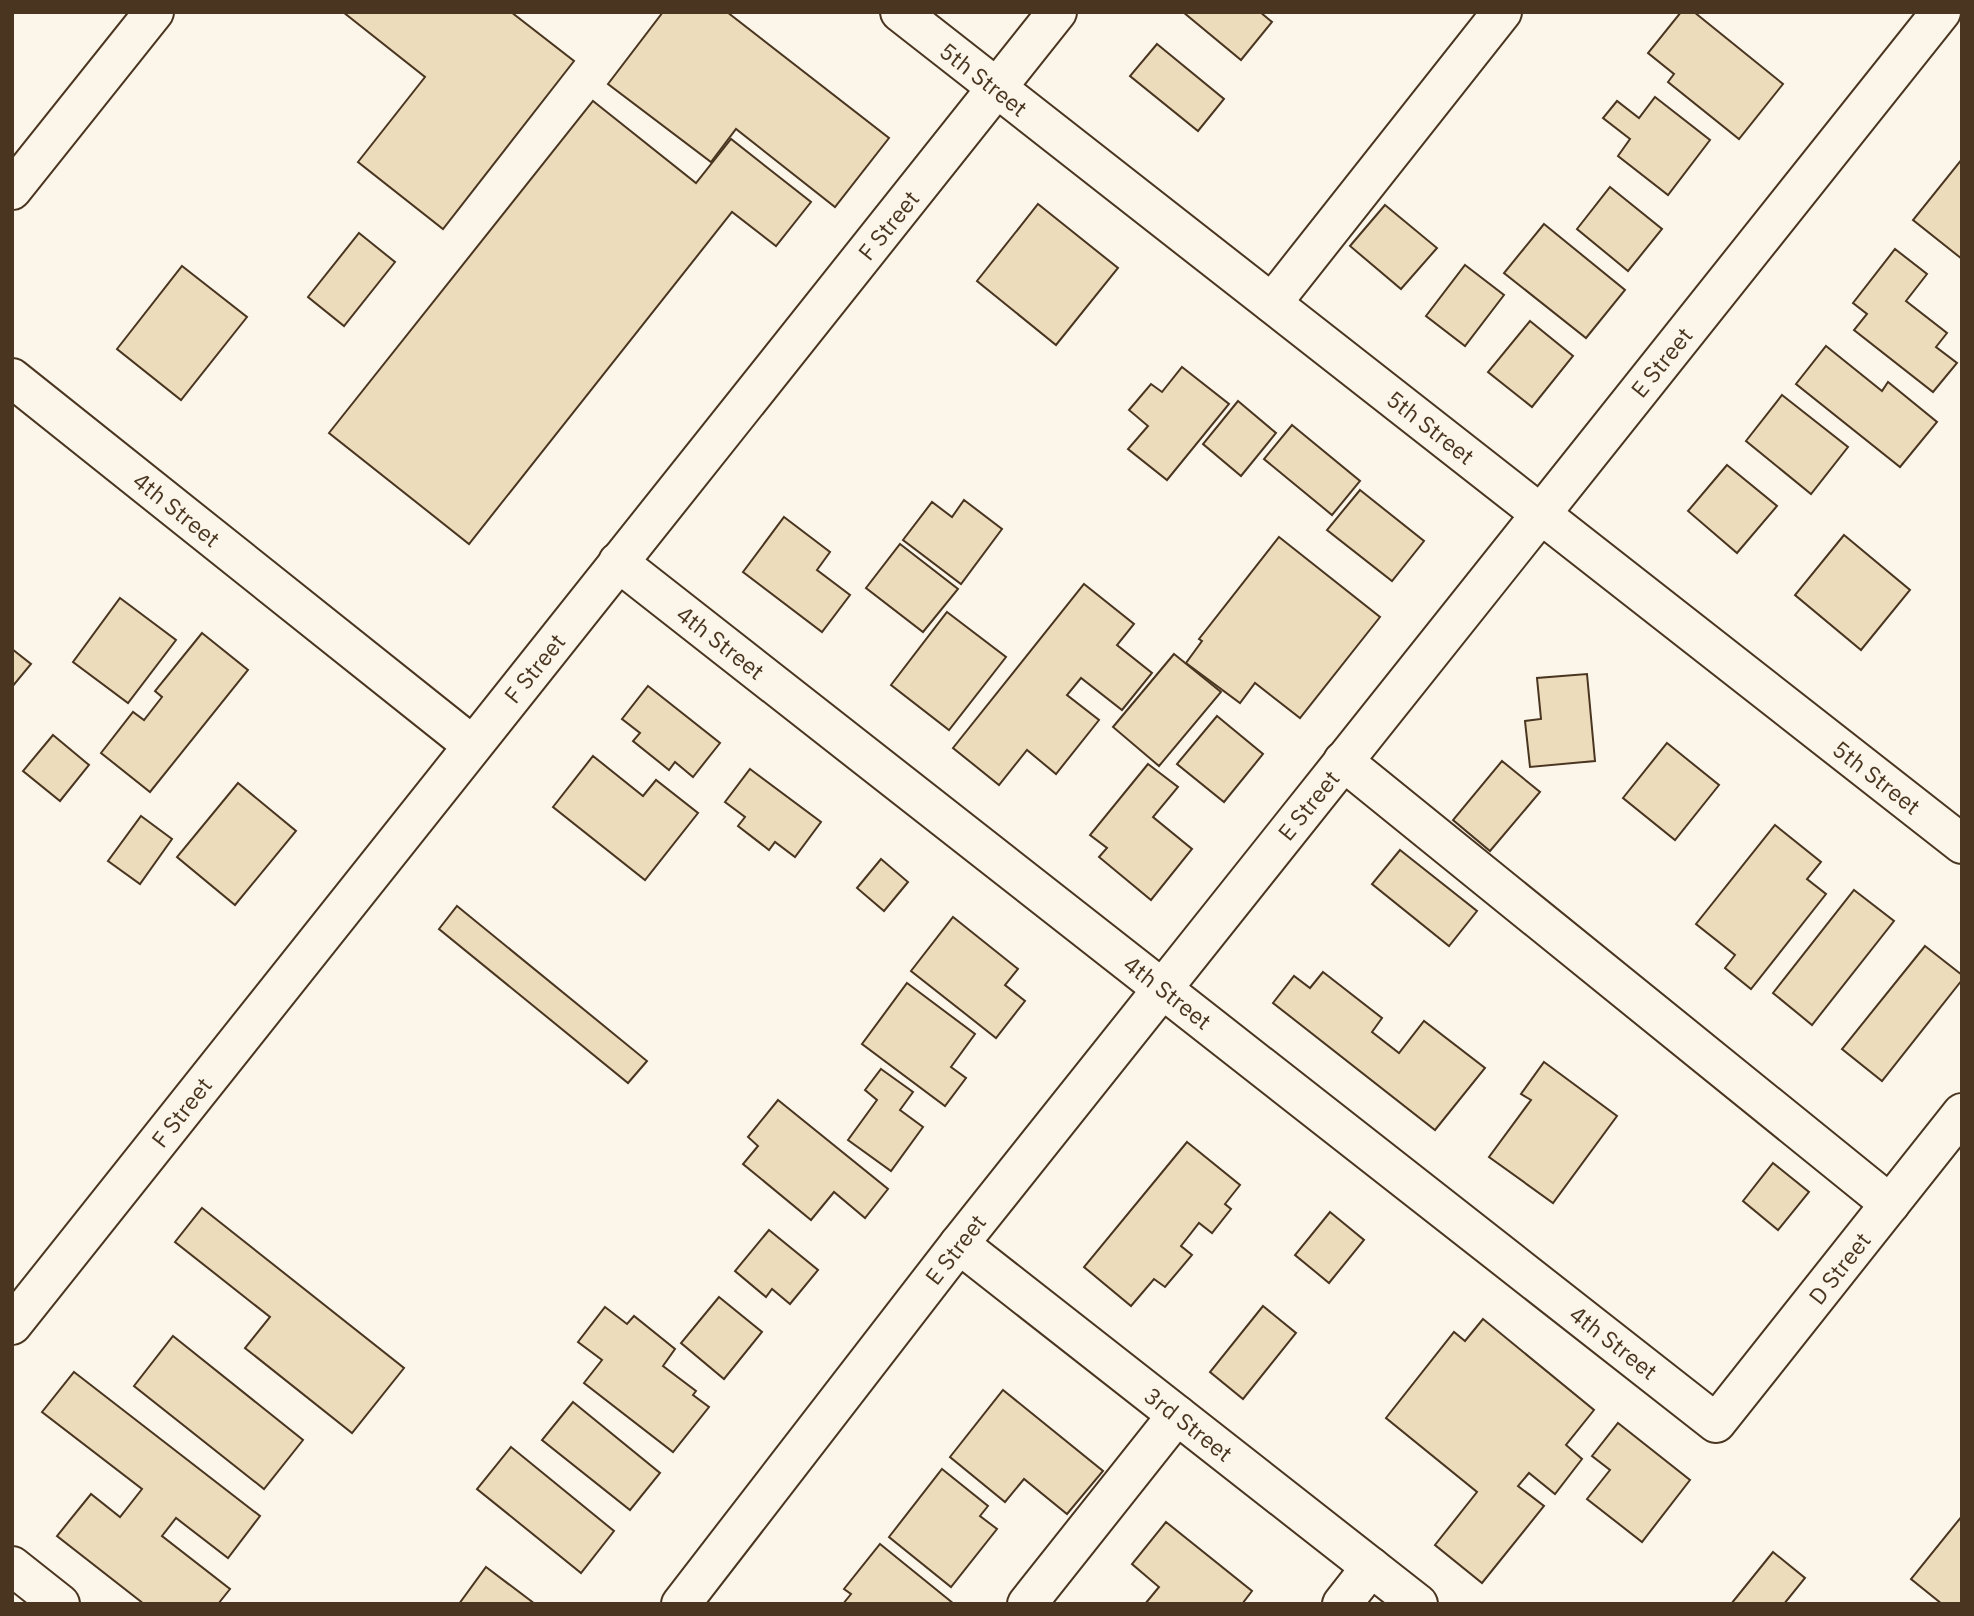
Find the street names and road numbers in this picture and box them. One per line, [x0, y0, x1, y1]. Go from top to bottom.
street label: 5th Street [934, 35, 1034, 123]
street label: F Street [851, 184, 925, 266]
street label: E Street [1624, 321, 1698, 403]
street label: 5th Street [1381, 383, 1481, 471]
street label: 4th Street [127, 465, 227, 553]
street label: 4th Street [671, 598, 771, 686]
street label: F Street [497, 627, 571, 709]
street label: 5th Street [1827, 733, 1927, 821]
street label: E Street [1271, 764, 1345, 846]
street label: 4th Street [1118, 948, 1218, 1036]
street label: F Street [144, 1071, 218, 1153]
street label: E Street [918, 1207, 992, 1291]
street label: D Street [1801, 1226, 1877, 1310]
street label: 4th Street [1564, 1298, 1664, 1386]
street label: 3rd Street [1139, 1380, 1239, 1468]

